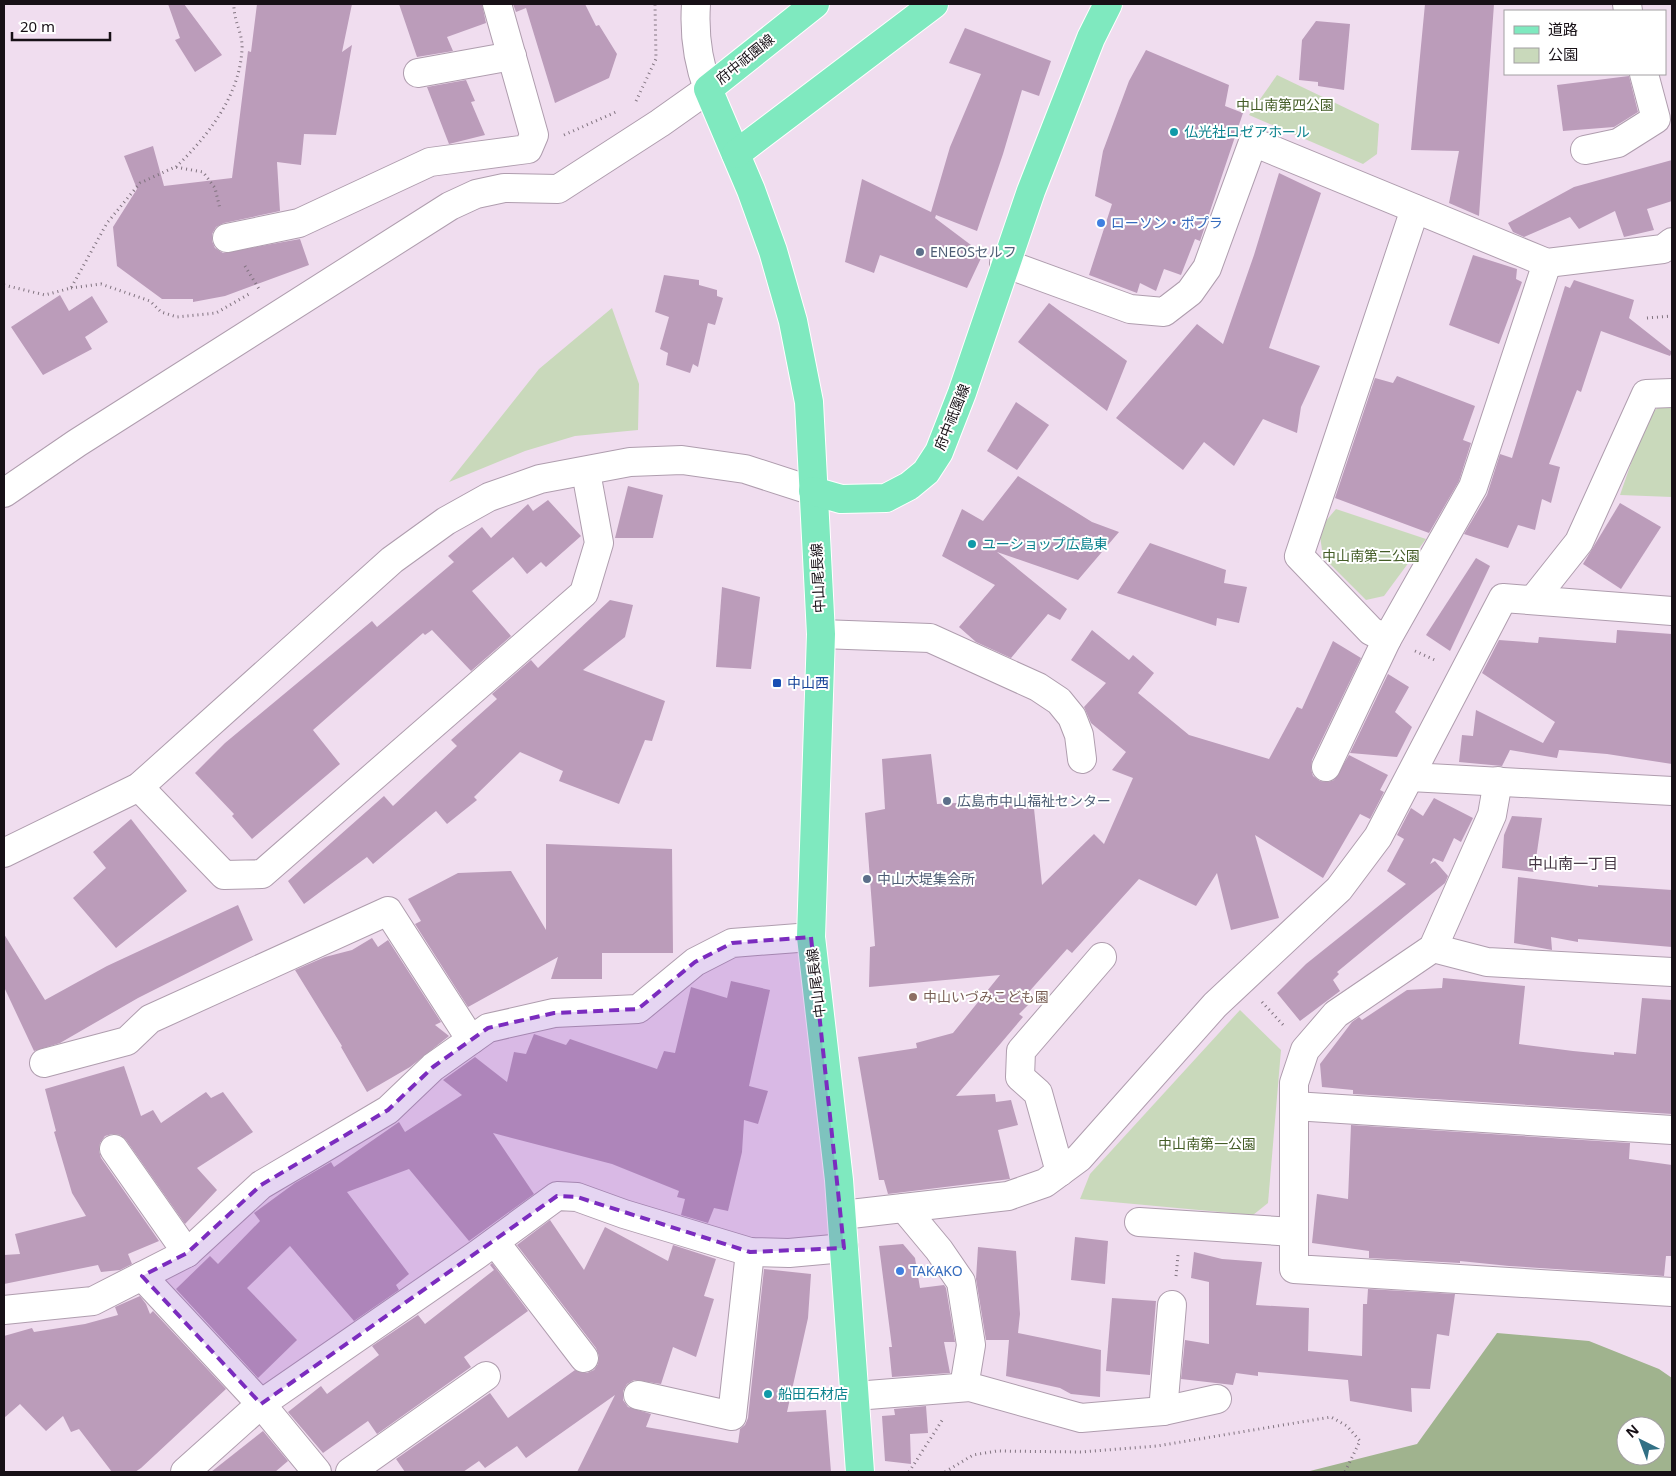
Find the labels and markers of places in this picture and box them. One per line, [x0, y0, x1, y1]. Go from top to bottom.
place label: 仏光社ロゼアホール [1184, 122, 1310, 141]
marker: 仏光社ロゼアホール [1168, 126, 1180, 138]
place label: ローソン・ポプラ [1111, 213, 1223, 232]
marker: ローソン・ポプラ [1095, 217, 1107, 229]
place label: ENEOSセルフ [930, 242, 1017, 261]
marker: ENEOSセルフ [914, 246, 926, 258]
place label: ユーショップ広島東 [982, 534, 1108, 553]
marker: ユーショップ広島東 [966, 538, 978, 550]
place label: 中山西 [787, 673, 829, 692]
marker: 中山西 [771, 677, 783, 689]
place label: 広島市中山福祉センター [957, 791, 1111, 810]
marker: 広島市中山福祉センター [941, 795, 953, 807]
place label: 中山大堤集会所 [877, 869, 975, 888]
marker: 中山大堤集会所 [861, 873, 873, 885]
place label: 中山いづみこども園 [923, 987, 1049, 1006]
marker: 中山いづみこども園 [907, 991, 919, 1003]
place label: TAKAKO [910, 1261, 963, 1280]
marker: TAKAKO [894, 1265, 906, 1277]
place label: 船田石材店 [778, 1384, 848, 1403]
marker: 船田石材店 [762, 1388, 774, 1400]

